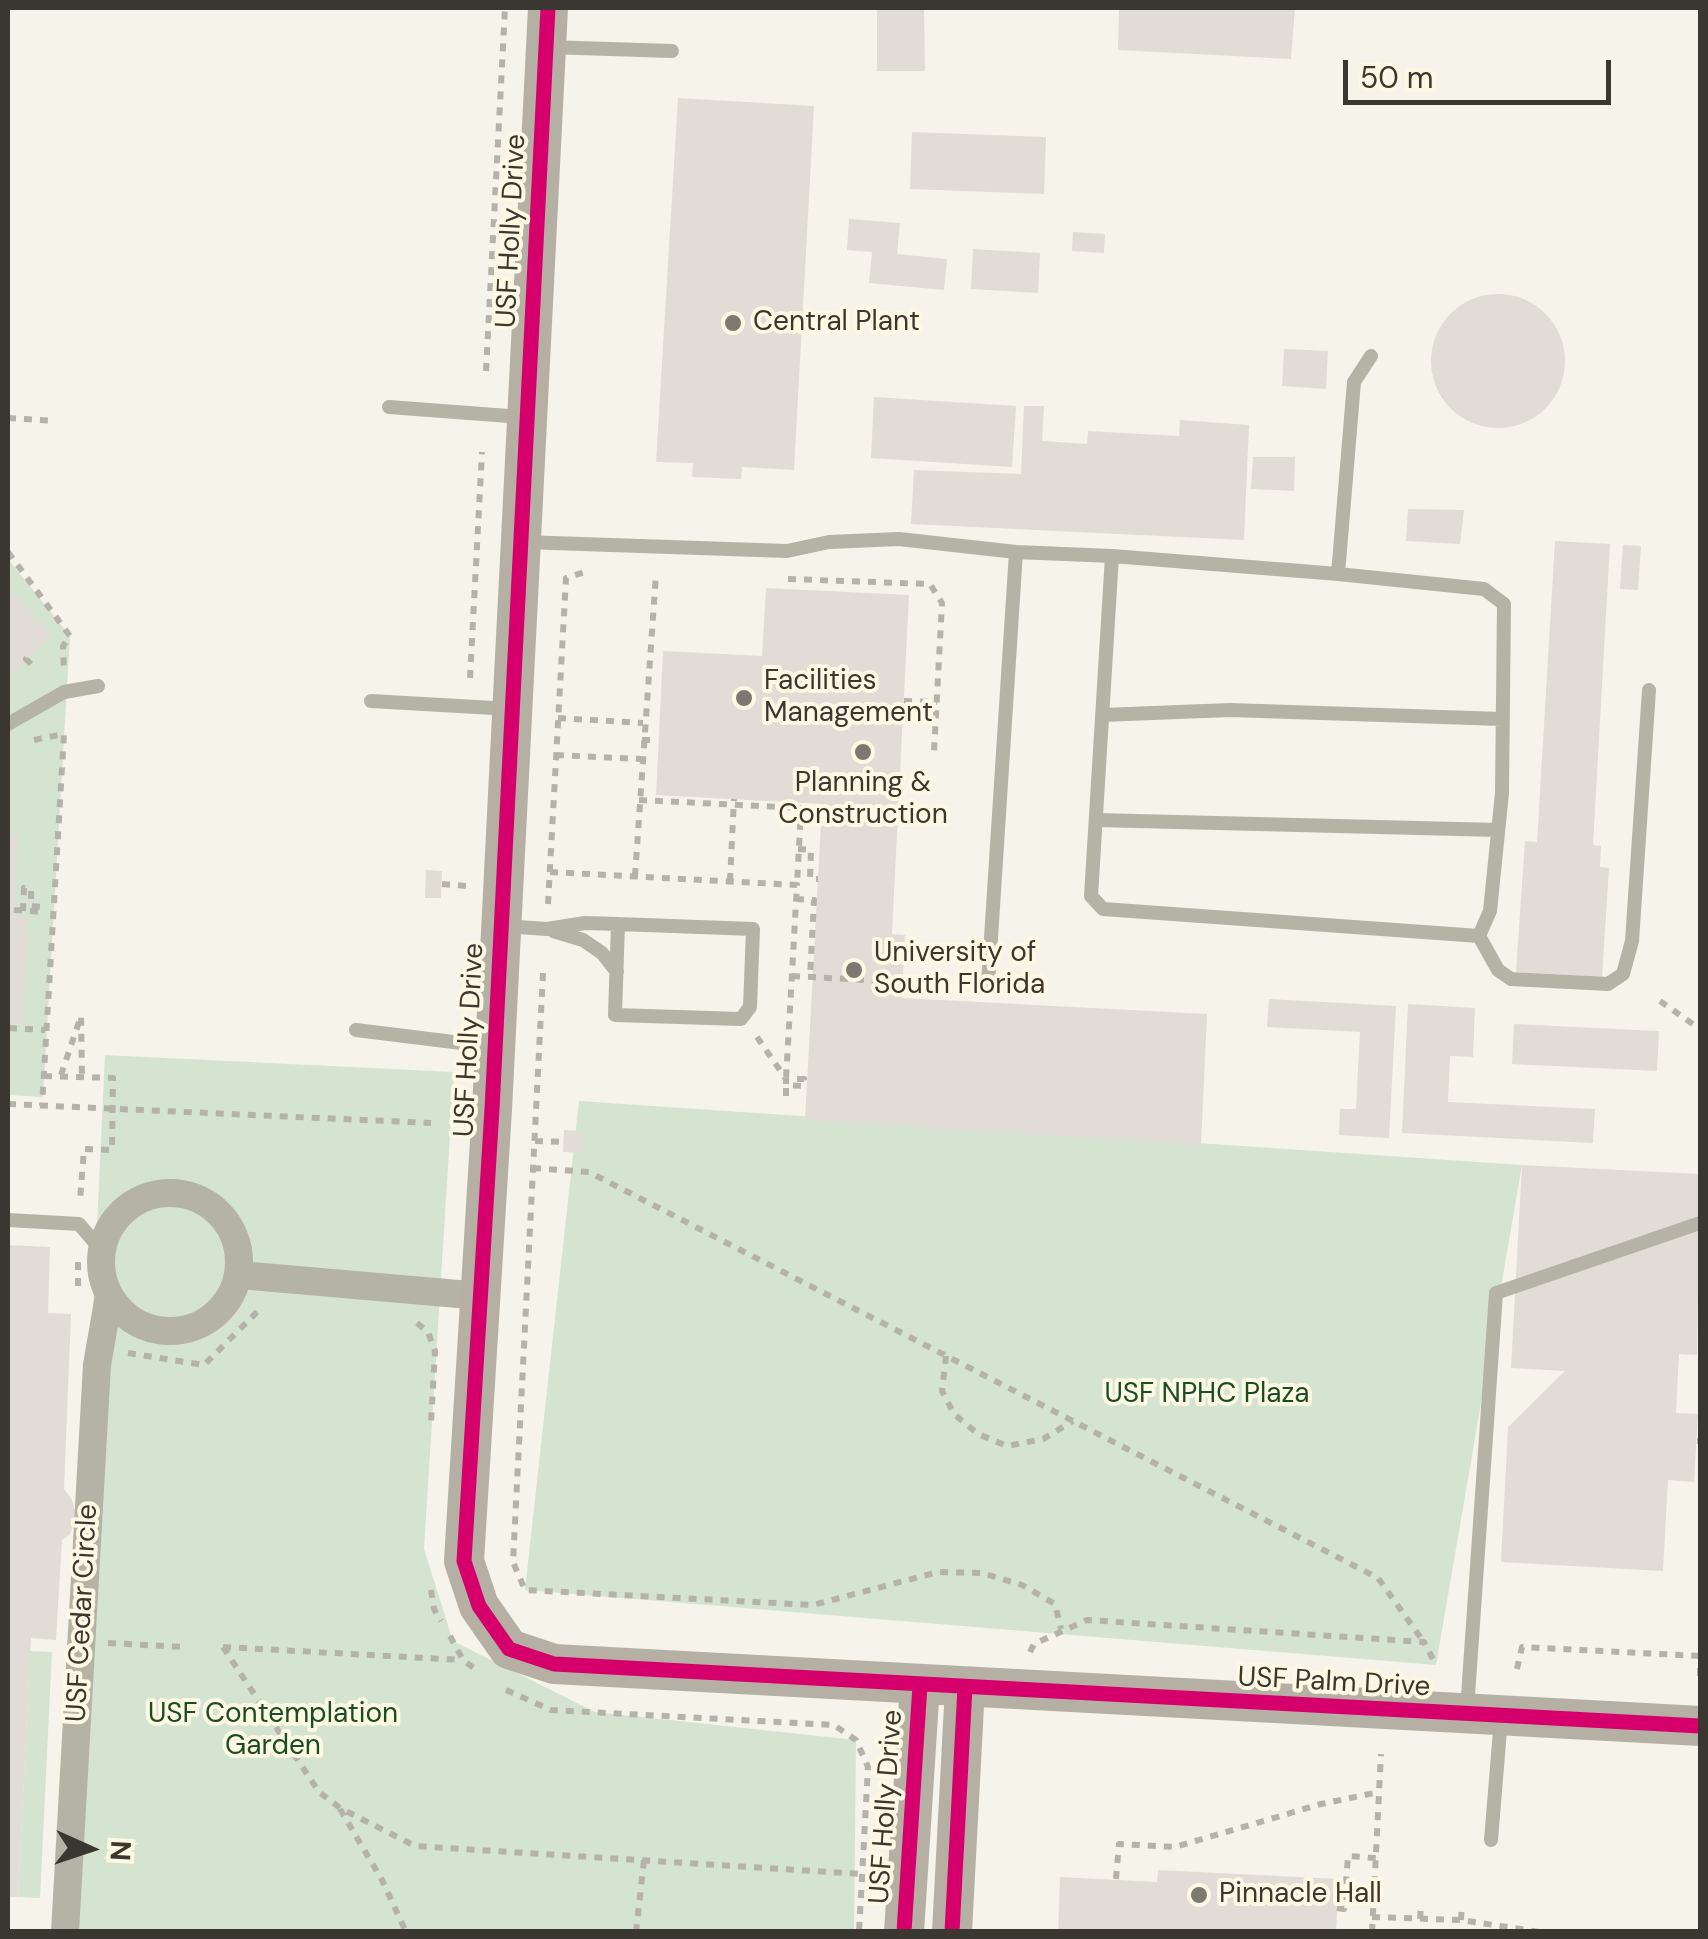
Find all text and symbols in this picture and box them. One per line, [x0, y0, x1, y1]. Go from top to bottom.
scale bar [1348, 40, 1616, 102]
text: 50 m [1360, 58, 1434, 97]
street label: USF Holly Drive [490, 133, 534, 329]
place label: Central Plant [753, 306, 920, 340]
marker: Central Plant [722, 312, 744, 334]
place label: Facilities Management [764, 665, 933, 731]
marker: Facilities Management [733, 687, 755, 709]
marker: Planning & Construction [852, 741, 874, 763]
place label: Planning & Construction [778, 767, 948, 833]
place label: University of South Florida [874, 937, 1045, 1003]
street label: USF Holly Drive [448, 942, 492, 1138]
marker: University of South Florida [843, 959, 865, 981]
park label: USF NPHC Plaza [1105, 1378, 1309, 1412]
street label: USF Cedar Circle [61, 1503, 105, 1723]
street label: USF Palm Drive [1237, 1661, 1431, 1705]
park label: USF Contemplation Garden [148, 1698, 398, 1764]
street label: USF Holly Drive [863, 1709, 911, 1905]
north arrow [40, 1799, 140, 1899]
text: N [101, 1839, 139, 1862]
place label: Pinnacle Hall [1219, 1878, 1382, 1912]
marker: Pinnacle Hall [1188, 1884, 1210, 1906]

